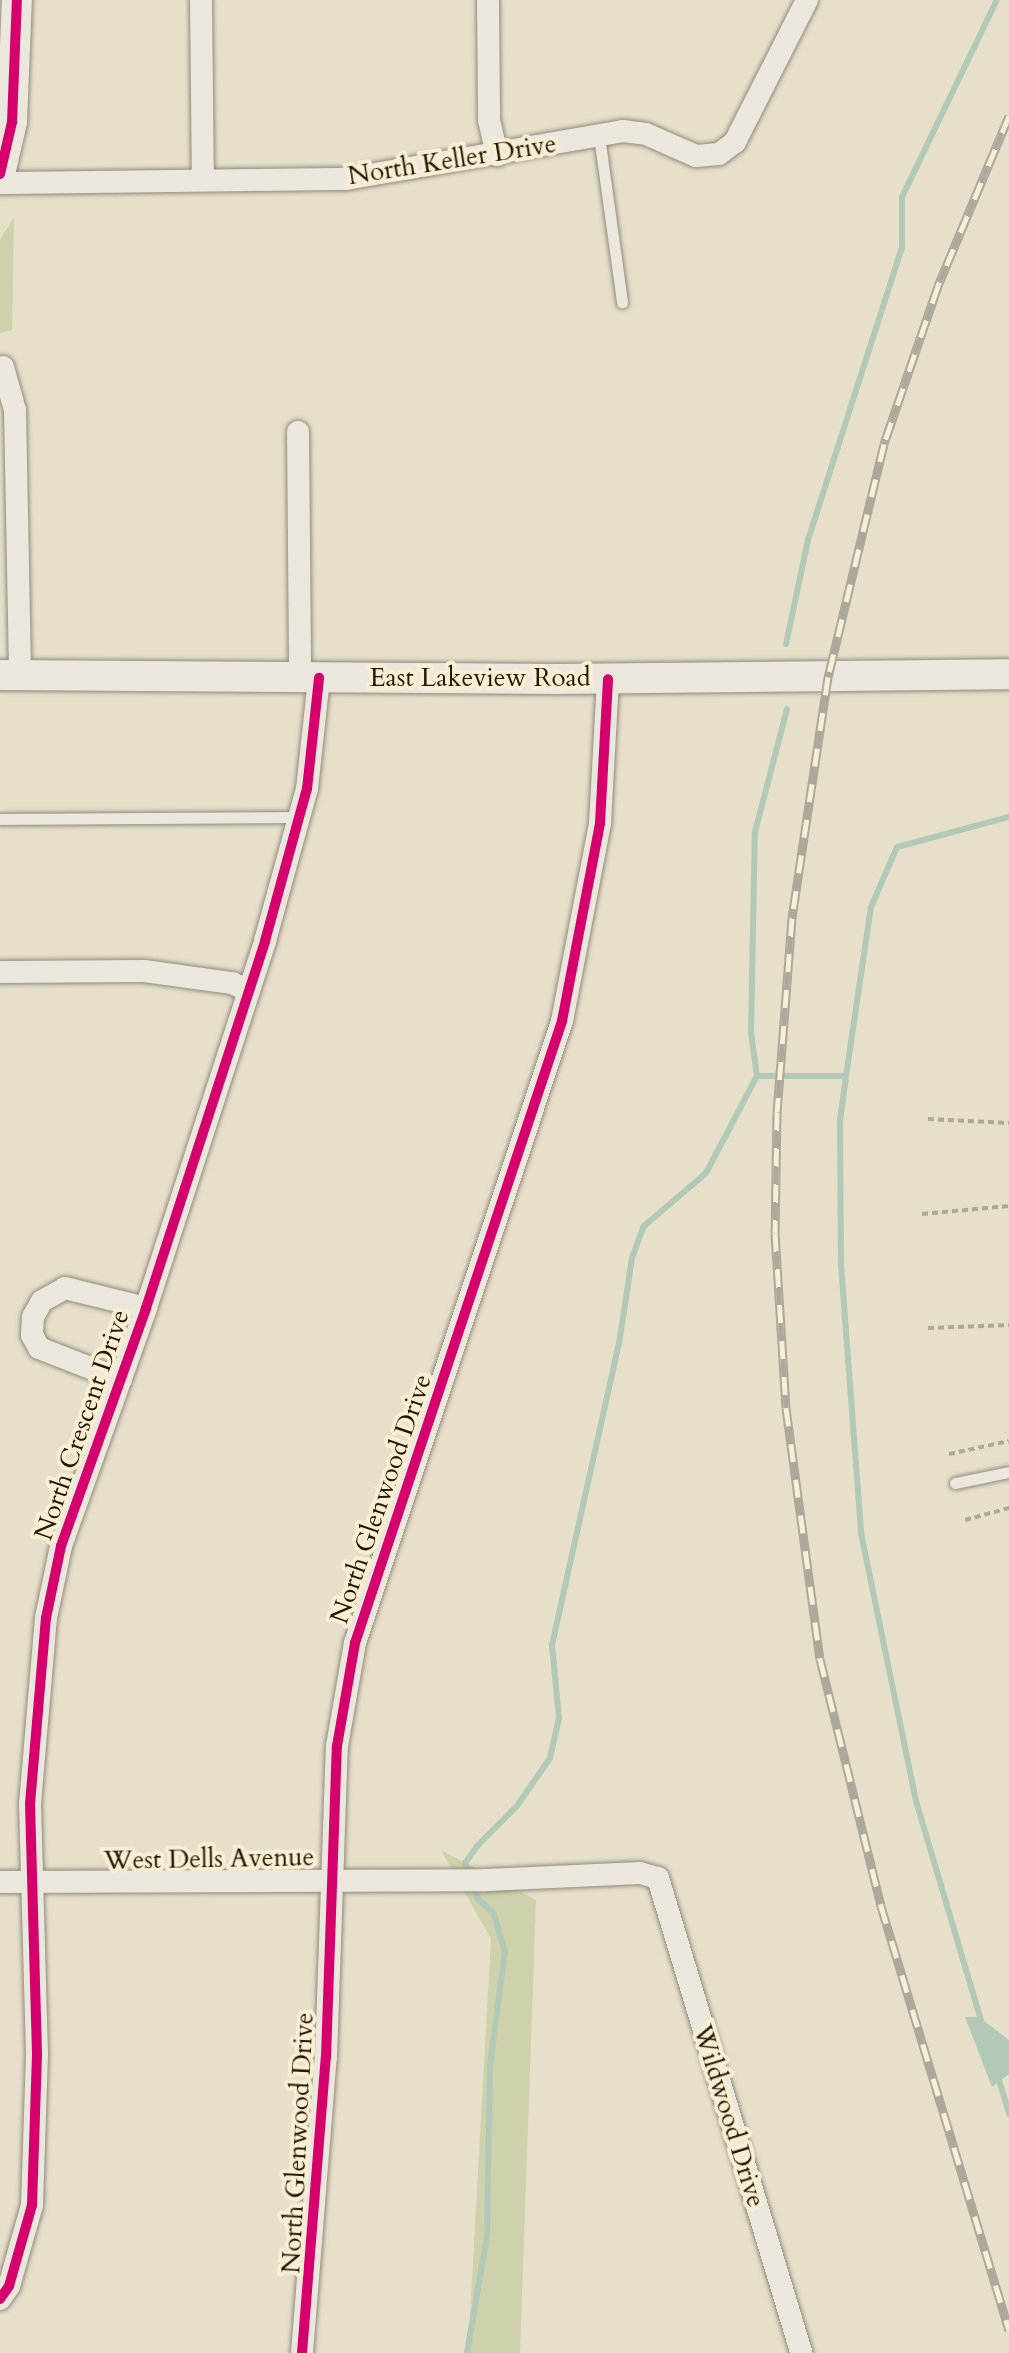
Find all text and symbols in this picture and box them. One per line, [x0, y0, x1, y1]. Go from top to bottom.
street label: North Keller Drive [345, 128, 559, 192]
street label: East Lakeview Road [369, 662, 591, 694]
street label: North Crescent Drive [28, 1306, 136, 1544]
street label: North Glenwood Drive [324, 1370, 438, 1628]
street label: West Dells Avenue [103, 1842, 315, 1876]
street label: North Glenwood Drive [276, 2012, 320, 2274]
street label: Wildwood Drive [686, 2021, 772, 2211]

